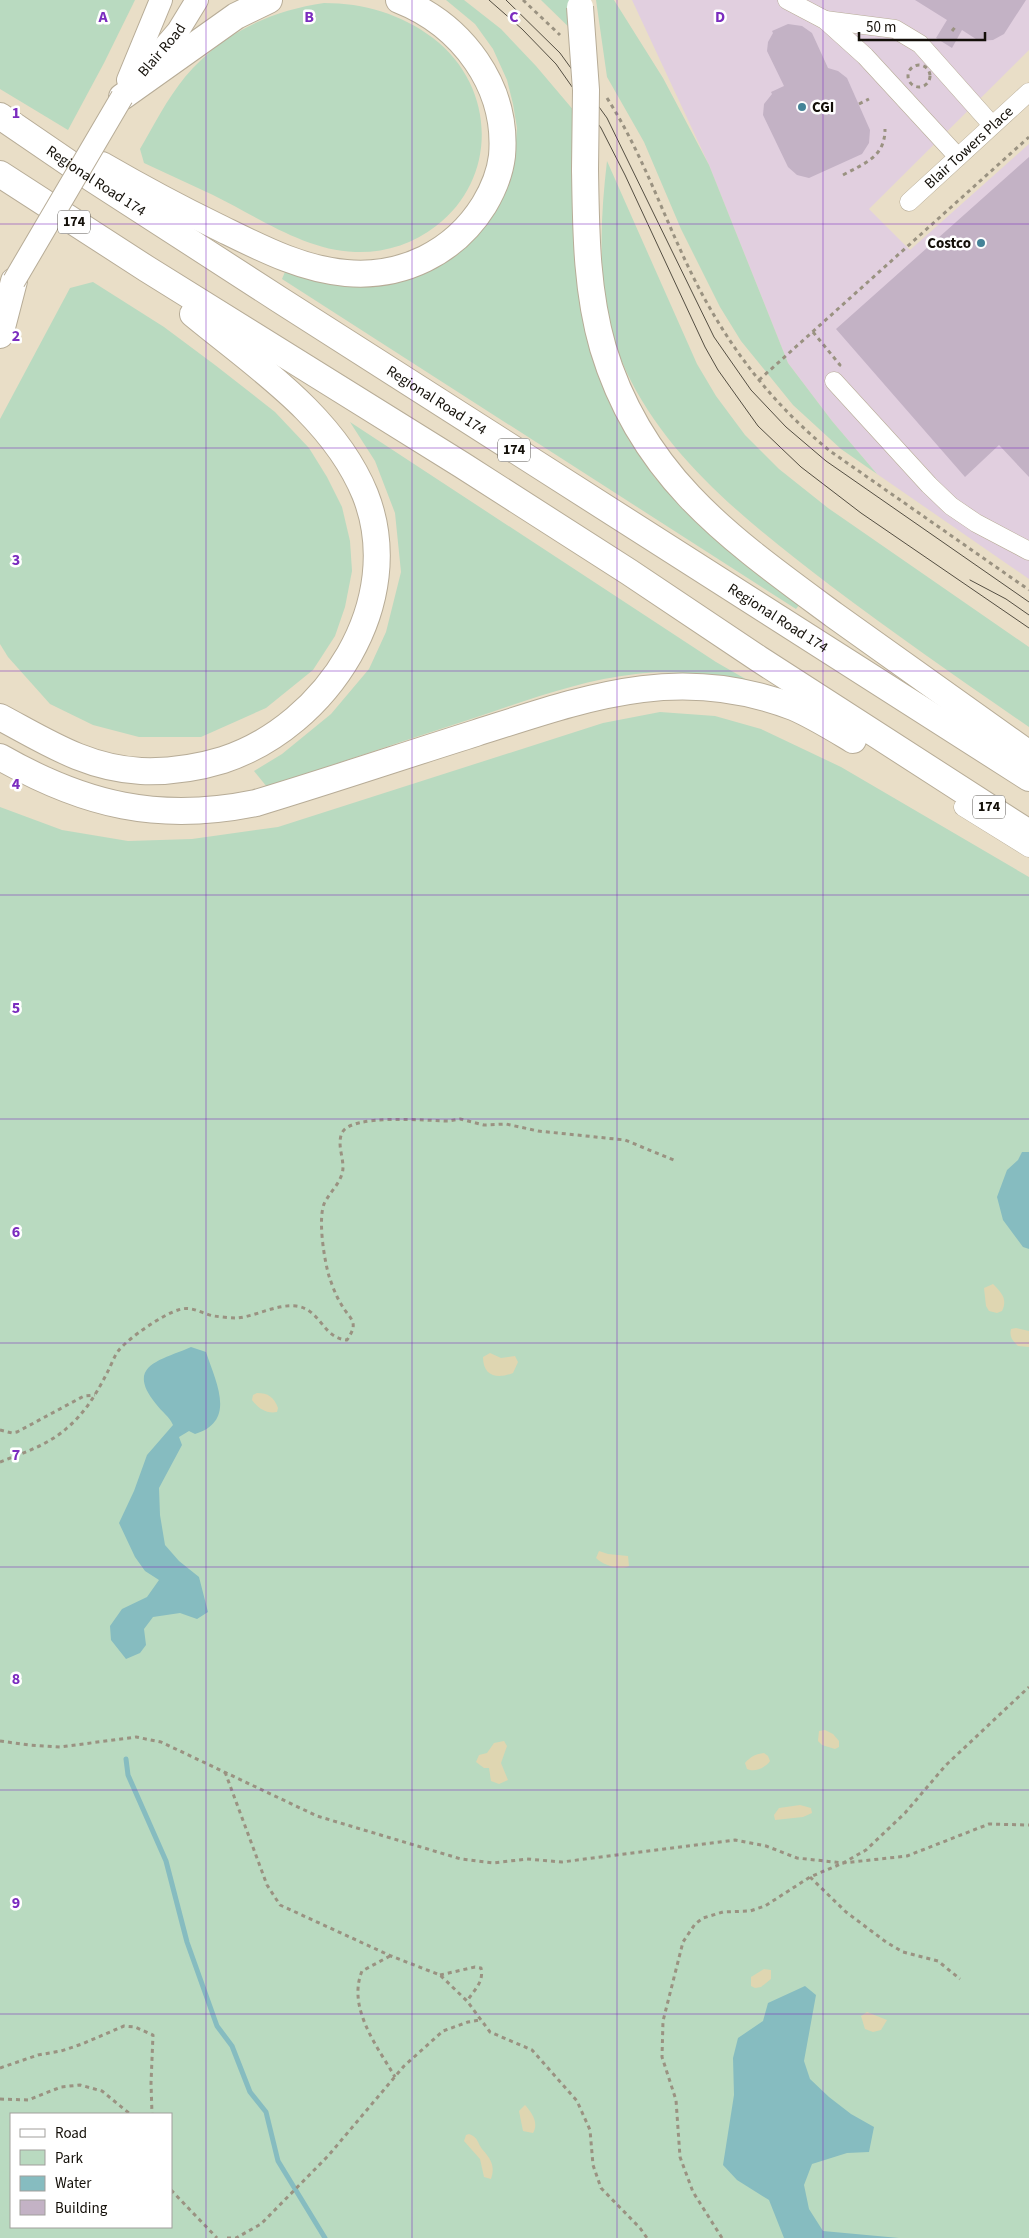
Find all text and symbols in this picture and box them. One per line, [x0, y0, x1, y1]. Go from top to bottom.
text: A [97, 6, 108, 28]
text: B [304, 6, 314, 28]
text: C [509, 6, 519, 28]
text: D [715, 6, 725, 28]
scale bar [859, 10, 985, 42]
text: 50 m [866, 17, 896, 38]
street label: Blair Road [133, 19, 191, 81]
place label: CGI [812, 97, 834, 118]
marker: CGI [796, 101, 808, 113]
street label: Blair Towers Place [920, 101, 1018, 193]
text: 1 [12, 102, 20, 124]
street label: Regional Road 174 [44, 141, 150, 221]
road number: 174 [58, 210, 90, 233]
place label: Costco [927, 233, 971, 254]
marker: Costco [975, 237, 987, 249]
text: 2 [12, 325, 20, 347]
street label: Regional Road 174 [382, 360, 491, 440]
road number: 174 [498, 438, 530, 462]
text: 3 [12, 549, 20, 571]
street label: Regional Road 174 [724, 578, 833, 658]
text: 4 [12, 773, 21, 795]
road number: 174 [973, 796, 1005, 819]
text: 5 [12, 997, 20, 1019]
text: 6 [12, 1221, 20, 1243]
text: 7 [12, 1444, 20, 1466]
text: 8 [12, 1668, 20, 1690]
text: 9 [12, 1892, 20, 1914]
legend [10, 2113, 172, 2228]
text: Road [55, 2123, 87, 2144]
text: Park [55, 2148, 84, 2169]
text: Water [55, 2173, 92, 2194]
text: Building [55, 2198, 108, 2219]

